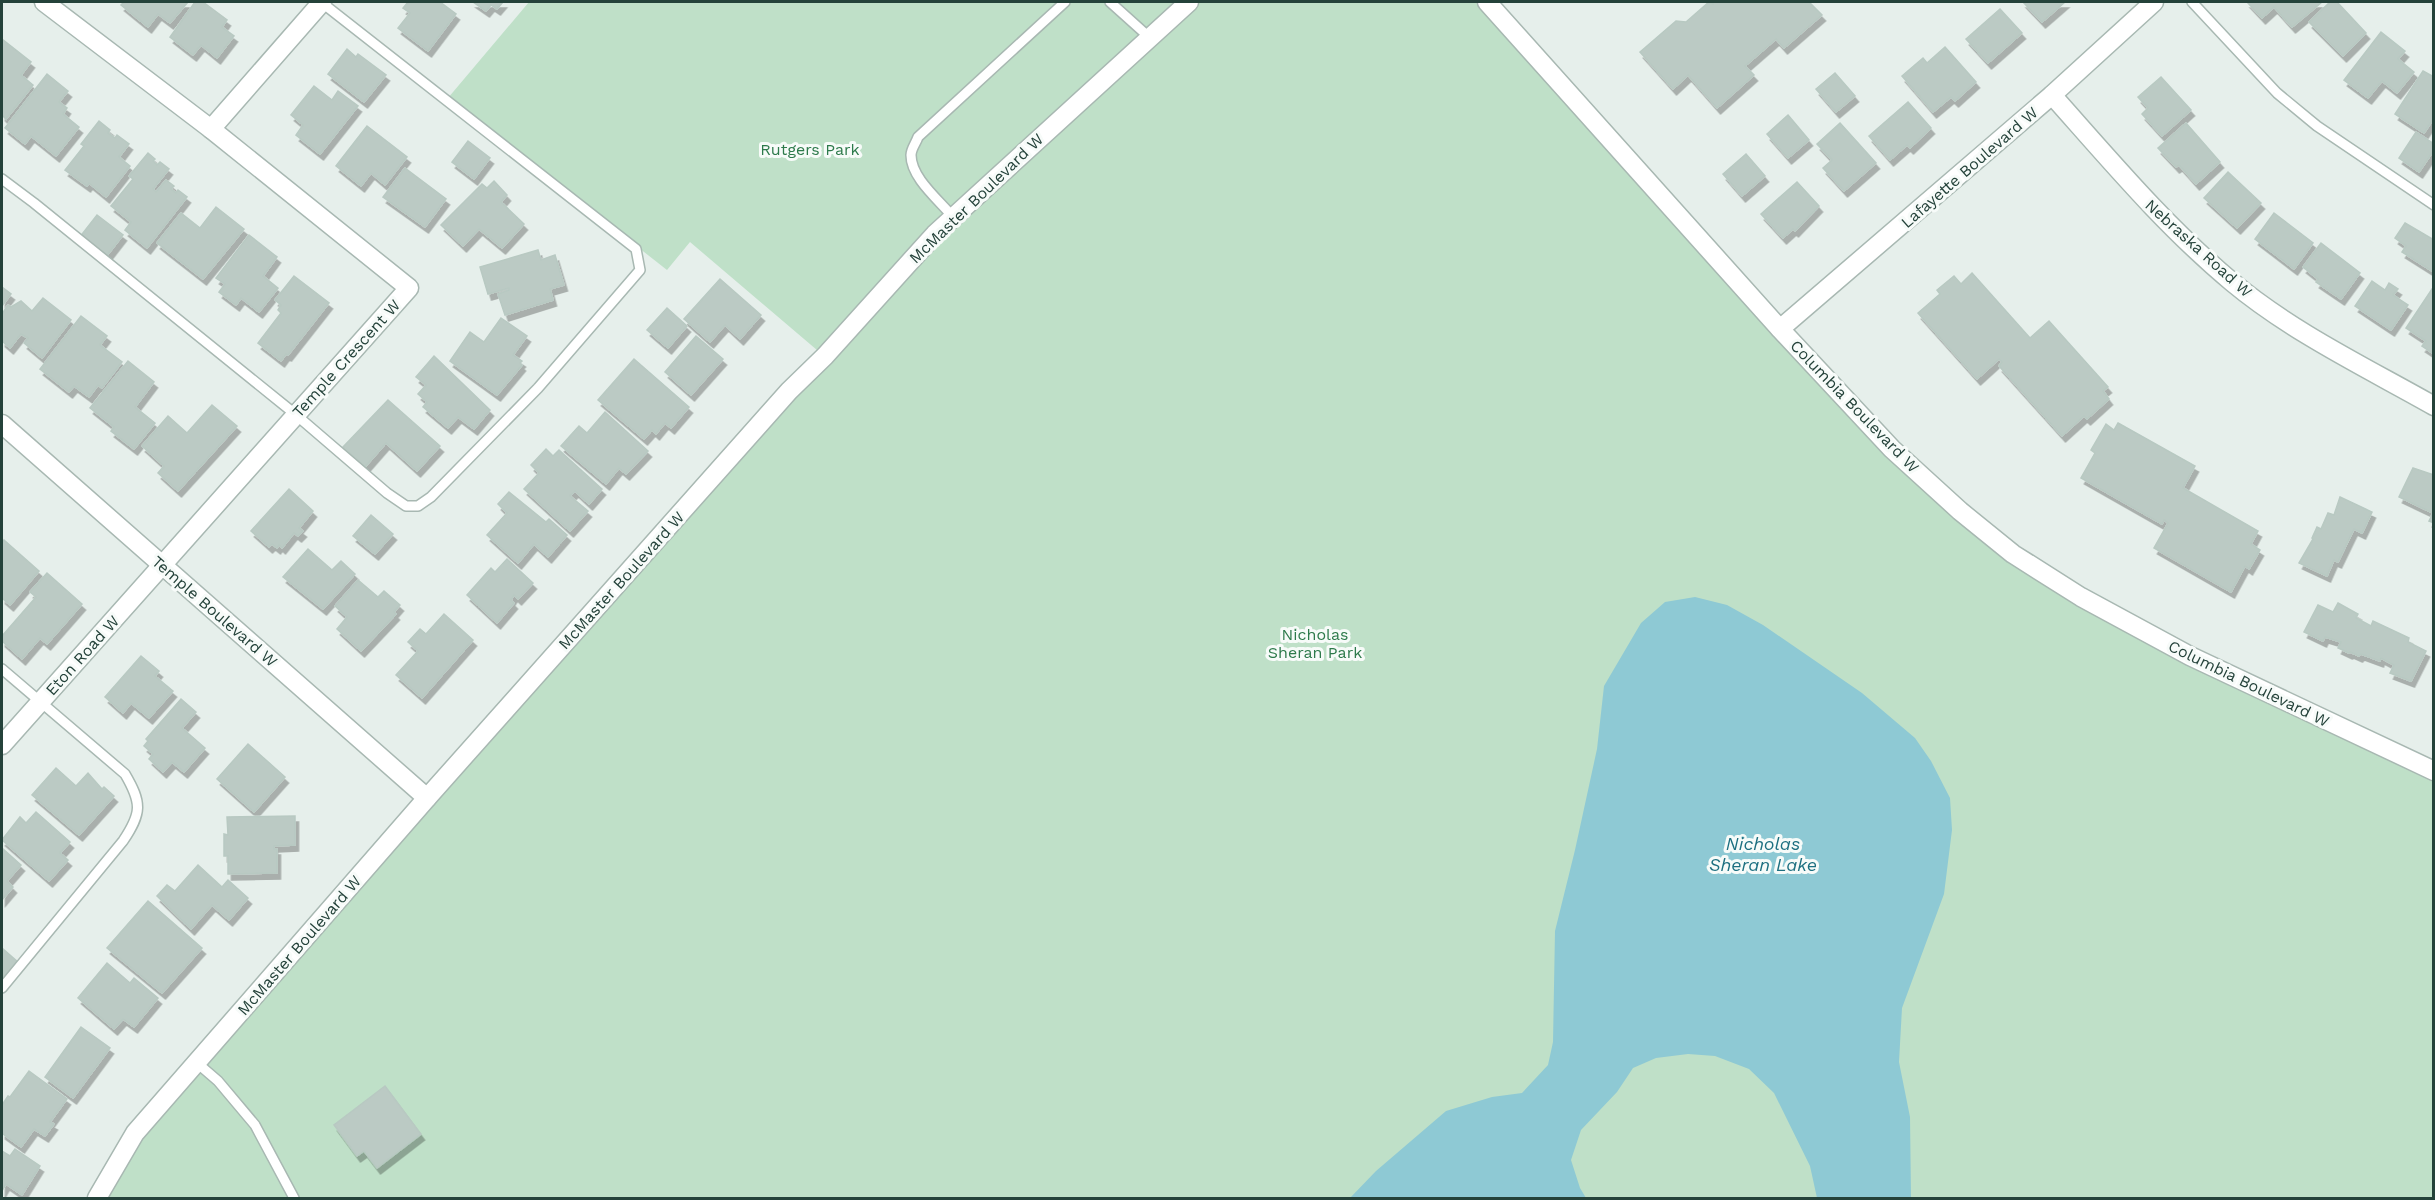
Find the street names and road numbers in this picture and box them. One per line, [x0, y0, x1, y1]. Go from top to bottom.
street label: Lafayette Boulevard W [1897, 103, 2042, 232]
street label: McMaster Boulevard W [905, 129, 1047, 267]
street label: Nebraska Road W [2141, 195, 2256, 301]
street label: Temple Crescent W [288, 295, 404, 421]
street label: Columbia Boulevard W [1786, 336, 1923, 477]
street label: McMaster Boulevard W [554, 508, 688, 653]
street label: Temple Boulevard W [148, 552, 281, 671]
street label: Eton Road W [41, 611, 123, 699]
street label: Columbia Boulevard W [2165, 636, 2332, 731]
street label: McMaster Boulevard W [234, 872, 365, 1019]

